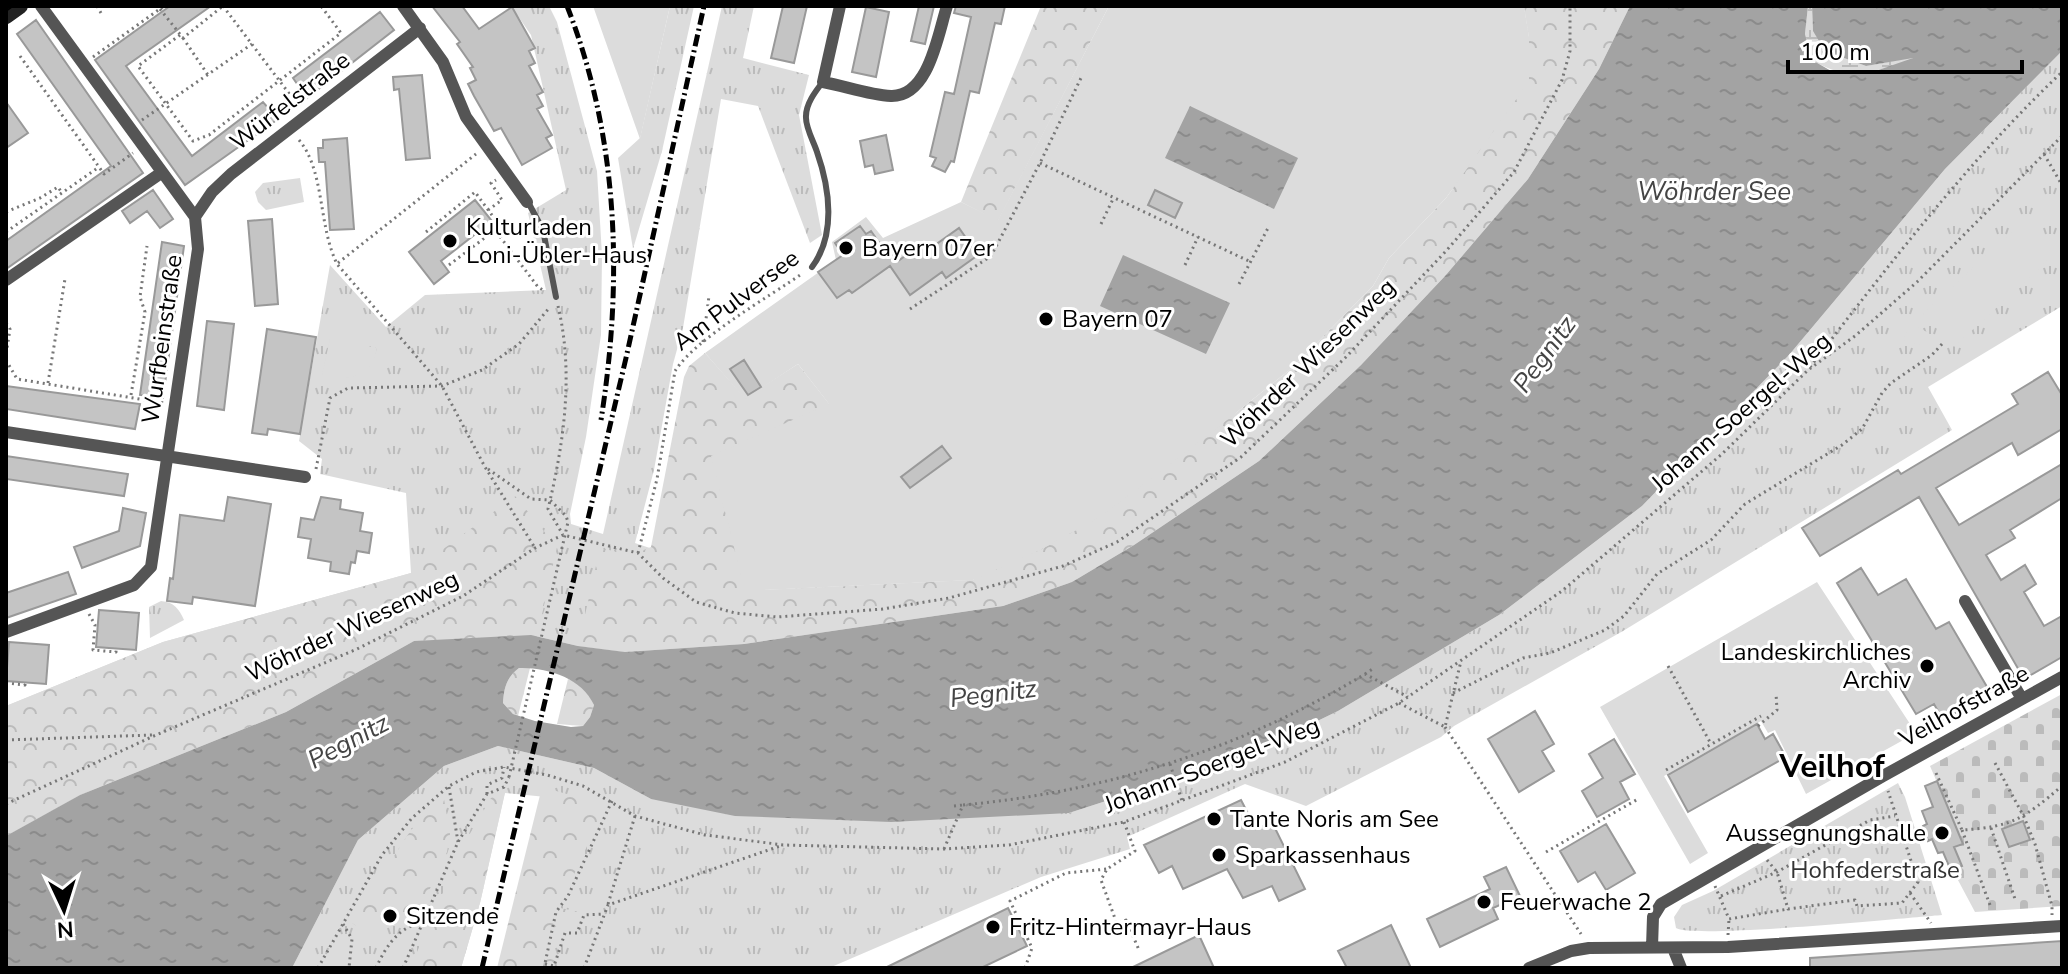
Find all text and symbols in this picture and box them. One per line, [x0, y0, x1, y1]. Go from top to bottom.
scale bar [1788, 24, 2022, 74]
text: 100 m [1800, 36, 1870, 68]
street label: Würfelstraße [223, 44, 357, 158]
water label: Wöhrder See [1637, 174, 1791, 209]
place label: Kulturladen Loni-Übler-Haus [466, 211, 647, 271]
marker: Kulturladen Loni-Übler-Haus [441, 232, 459, 250]
place label: Bayern 07er [862, 232, 995, 264]
marker: Bayern 07er [837, 239, 855, 257]
street label: Am Pulversee [666, 242, 806, 358]
street label: Wurfbeinstraße [134, 252, 190, 426]
street label: Wöhrder Wiesenweg [1214, 271, 1402, 455]
place label: Bayern 07 [1062, 303, 1173, 335]
water label: Pegnitz [1505, 309, 1584, 400]
marker: Bayern 07 [1037, 310, 1055, 328]
street label: Johann-Soergel-Weg [1644, 325, 1838, 500]
street label: Wöhrder Wiesenweg [240, 563, 464, 689]
place label: Landeskirchliches Archiv [1721, 636, 1912, 696]
street label: Veilhofstraße [1892, 657, 2035, 755]
marker: Landeskirchliches Archiv [1918, 657, 1936, 675]
water label: Pegnitz [948, 671, 1038, 716]
water label: Pegnitz [302, 706, 395, 777]
street label: Johann-Soergel-Weg [1099, 709, 1324, 821]
district label: Veilhof [1778, 745, 1886, 788]
place label: Tante Noris am See [1230, 803, 1439, 835]
marker: Tante Noris am See [1205, 810, 1223, 828]
place label: Aussegnungshalle [1726, 817, 1926, 849]
marker: Aussegnungshalle [1933, 824, 1951, 842]
place label: Sparkassenhaus [1235, 839, 1411, 871]
marker: Sparkassenhaus [1210, 846, 1228, 864]
park label: Hohfederstraße [1790, 854, 1960, 886]
north arrow [24, 870, 104, 950]
place label: Feuerwache 2 [1500, 886, 1652, 918]
marker: Feuerwache 2 [1475, 893, 1493, 911]
place label: Sitzende [406, 900, 499, 932]
marker: Sitzende [381, 907, 399, 925]
place label: Fritz-Hintermayr-Haus [1009, 911, 1252, 943]
text: N [56, 913, 75, 944]
marker: Fritz-Hintermayr-Haus [984, 918, 1002, 936]

